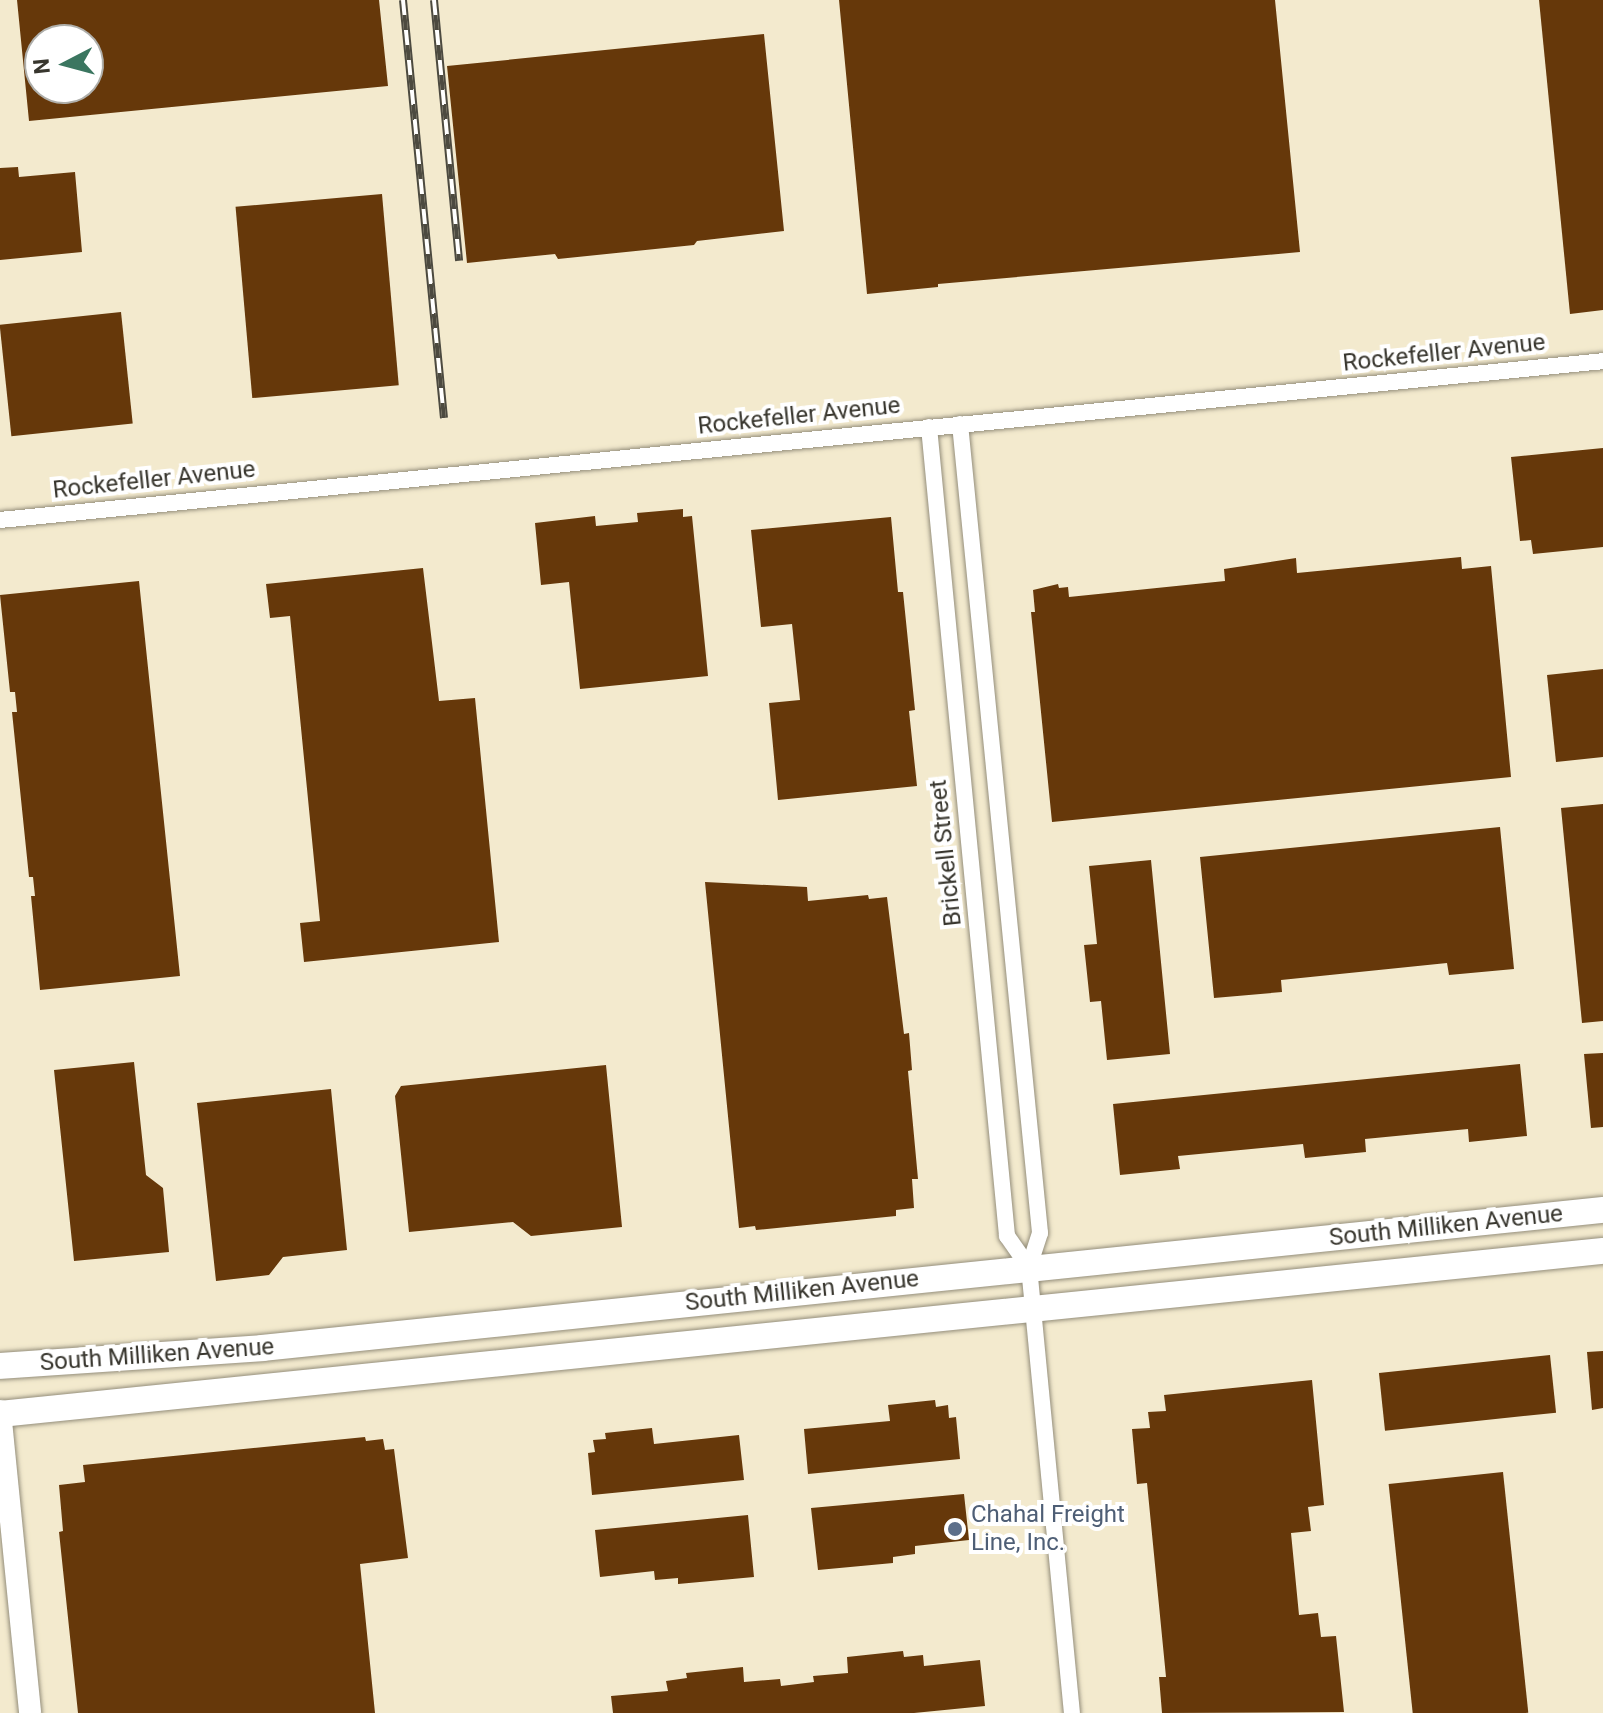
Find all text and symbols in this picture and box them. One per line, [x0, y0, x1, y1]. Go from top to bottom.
north arrow [24, 24, 104, 104]
text: N [28, 57, 55, 75]
street label: Rockefeller Avenue [1341, 328, 1547, 378]
street label: Rockefeller Avenue [696, 391, 902, 441]
street label: Rockefeller Avenue [51, 455, 257, 505]
street label: Brickell Street [924, 778, 968, 928]
street label: South Milliken Avenue [1328, 1199, 1564, 1253]
street label: South Milliken Avenue [684, 1264, 920, 1318]
street label: South Milliken Avenue [39, 1332, 275, 1378]
place label: Chahal Freight Line, Inc. [971, 1501, 1125, 1557]
marker: Chahal Freight Line, Inc. [946, 1520, 964, 1538]

